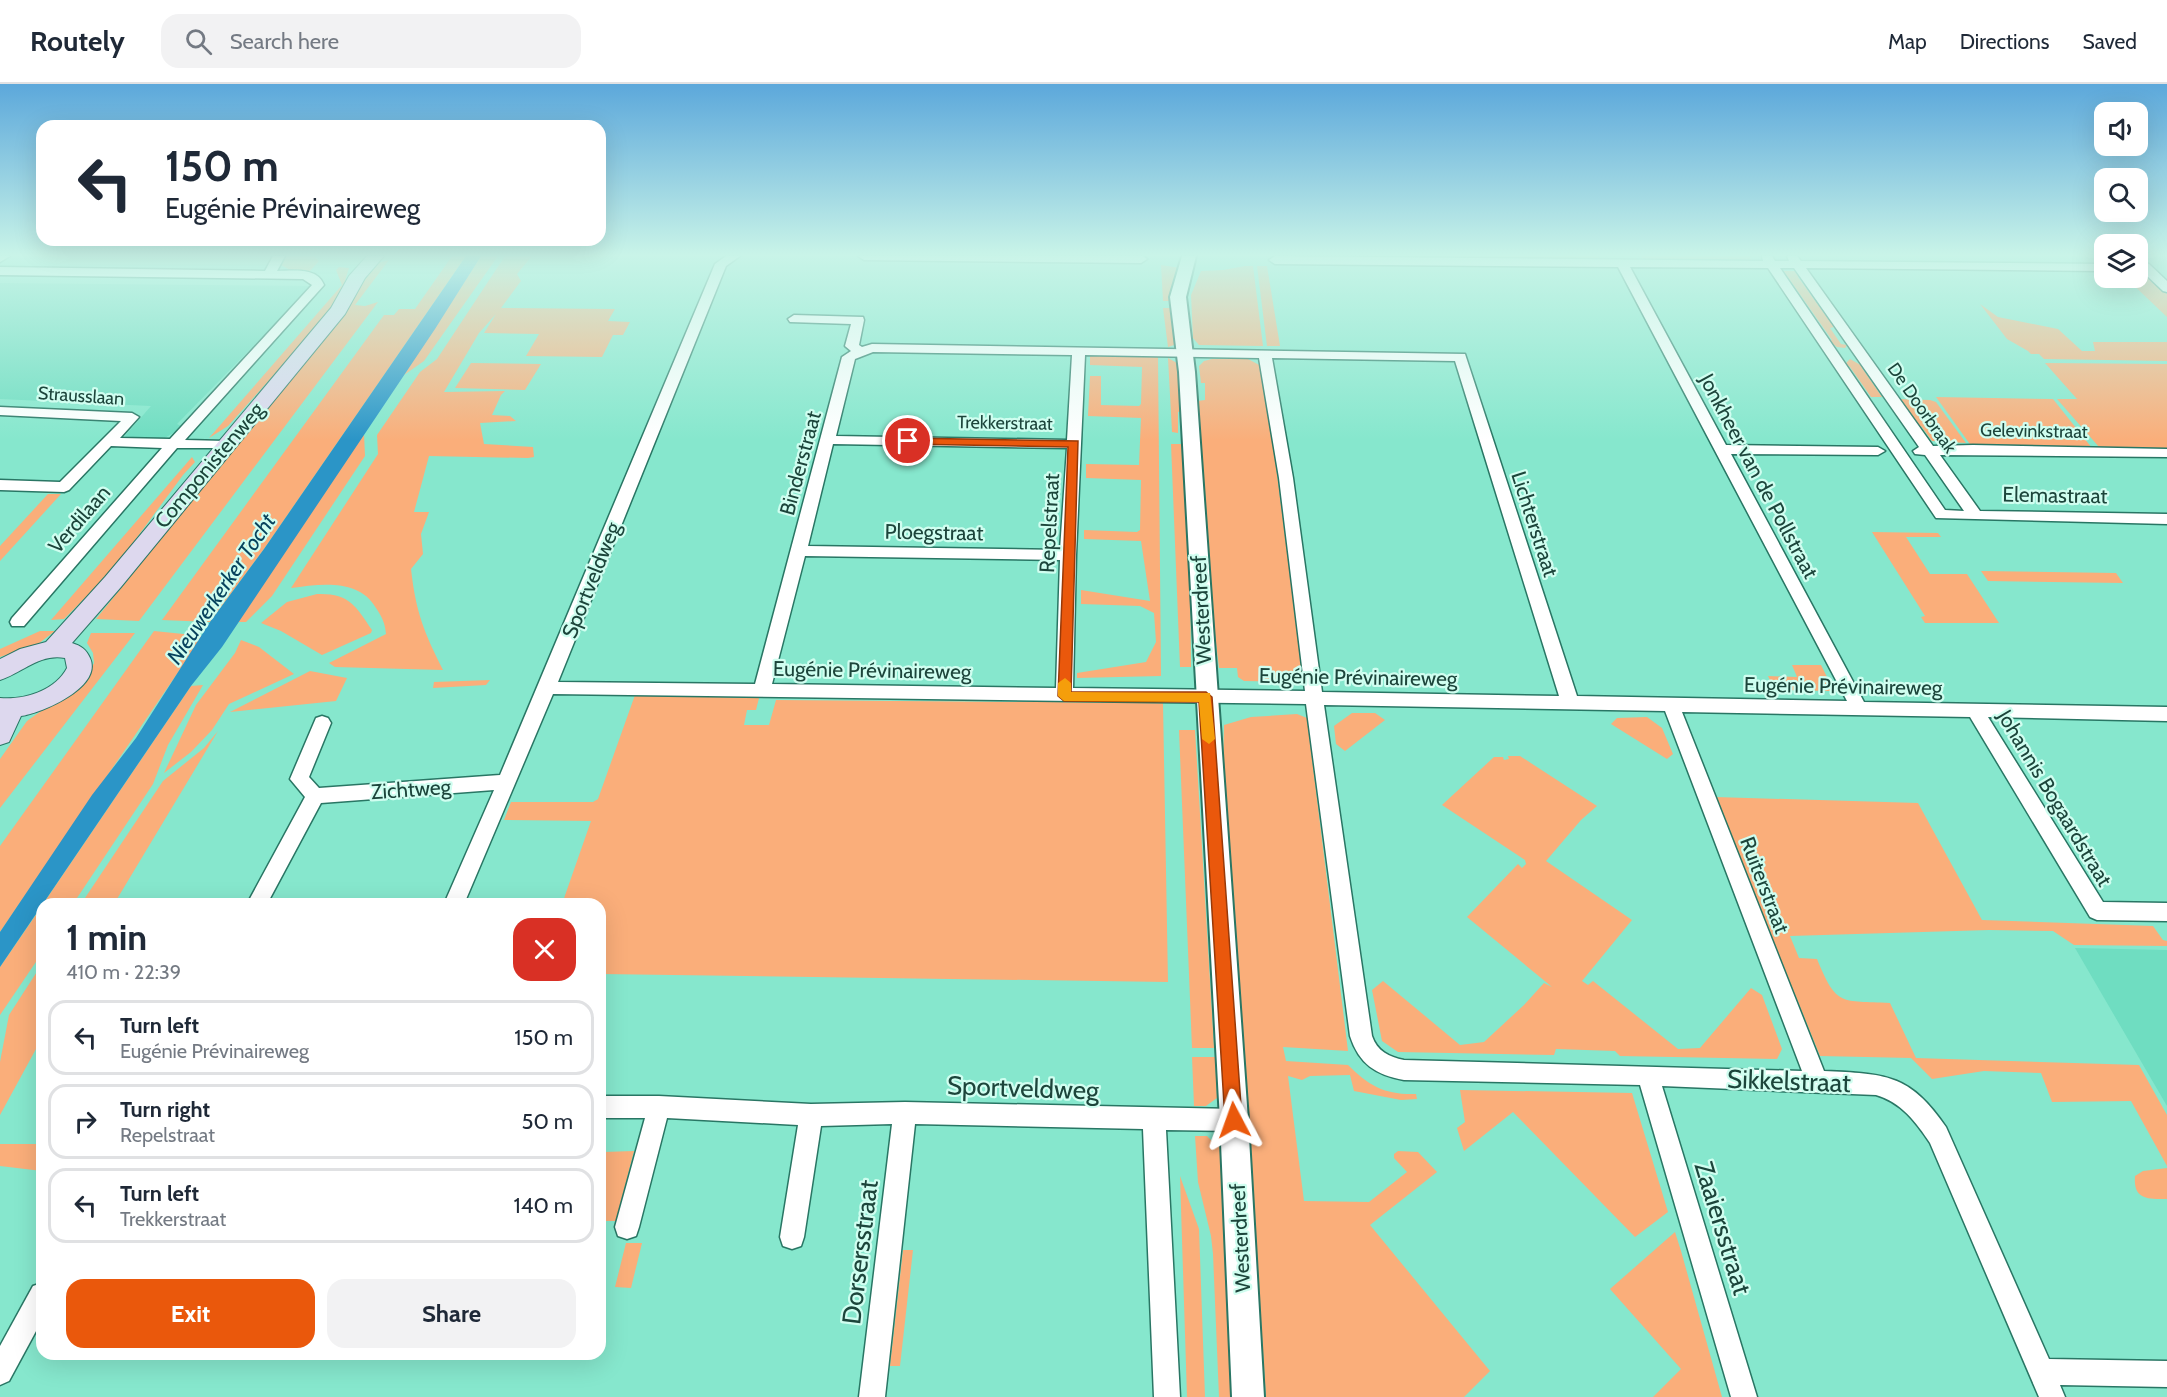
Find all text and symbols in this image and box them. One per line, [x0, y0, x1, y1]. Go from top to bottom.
search box [161, 14, 581, 68]
text: Routely [30, 24, 125, 58]
icon: search [182, 25, 215, 58]
text: Search here [230, 28, 339, 55]
text: Map [1888, 29, 1927, 54]
text: Directions [1960, 29, 2049, 54]
text: Saved [2082, 29, 2137, 54]
map controls [2094, 102, 2148, 288]
button: sound [2094, 102, 2148, 156]
text: 150 m [165, 140, 279, 192]
icon: left [66, 144, 144, 222]
button: search [2094, 168, 2148, 222]
text: Eugénie Prévinaireweg [165, 192, 420, 225]
button: layers [2094, 234, 2148, 288]
street label: De Doorbraak [1883, 358, 1962, 458]
street label: Jonkheer van de Pollstraat [1694, 368, 1824, 583]
street label: Strausslaan [37, 382, 125, 410]
street label: Componistenweg [149, 397, 269, 533]
street label: Binderstraat [774, 408, 826, 518]
street label: Trekkerstraat [957, 411, 1053, 435]
pin [882, 415, 933, 466]
street label: Gelevinkstraat [1980, 419, 2088, 443]
icon: arrive [891, 424, 924, 457]
street label: Lichterstraat [1506, 468, 1564, 580]
street label: Repelstraat [1034, 473, 1064, 573]
street label: Verdilaan [43, 480, 115, 558]
street label: Elemastraat [2002, 482, 2108, 508]
water label: Nieuwerkerker Tocht [161, 508, 282, 669]
street label: Sportveldweg [556, 518, 626, 642]
street label: Ploegstraat [884, 519, 984, 545]
street label: Westerdreef [1186, 555, 1216, 665]
street label: Eugénie Prévinaireweg [773, 656, 972, 684]
street label: Eugénie Prévinaireweg [1259, 663, 1458, 691]
street label: Eugénie Prévinaireweg [1744, 672, 1943, 700]
street label: Johannis Bogaardstraat [1992, 704, 2118, 891]
street label: Zichtweg [370, 774, 452, 804]
street label: Ruiterstraat [1735, 833, 1795, 937]
text: 1 min [66, 915, 147, 959]
button: close [513, 918, 576, 981]
text: 410 m · 22:39 [66, 960, 181, 984]
text: Turn left [120, 1012, 199, 1039]
icon: left [69, 1021, 102, 1054]
text: 150 m [514, 1024, 573, 1051]
text: Eugénie Prévinaireweg [120, 1039, 309, 1063]
street label: Sikkelstraat [1727, 1063, 1852, 1099]
street label: Sportveldweg [946, 1069, 1101, 1107]
position arrow [1202, 1088, 1266, 1152]
text: Turn right [120, 1096, 210, 1123]
icon: right [69, 1105, 102, 1138]
text: 50 m [521, 1108, 573, 1135]
text: Repelstraat [120, 1123, 215, 1147]
street label: Zaaiersstraat [1688, 1157, 1759, 1299]
street label: Dorsersstraat [835, 1178, 885, 1326]
text: Turn left [120, 1180, 199, 1207]
street label: Westerdreef [1225, 1183, 1255, 1293]
icon: left [69, 1189, 102, 1222]
text: 140 m [514, 1192, 573, 1219]
text: Trekkerstraat [120, 1207, 226, 1231]
button: Exit [66, 1279, 315, 1348]
button: Share [327, 1279, 576, 1348]

